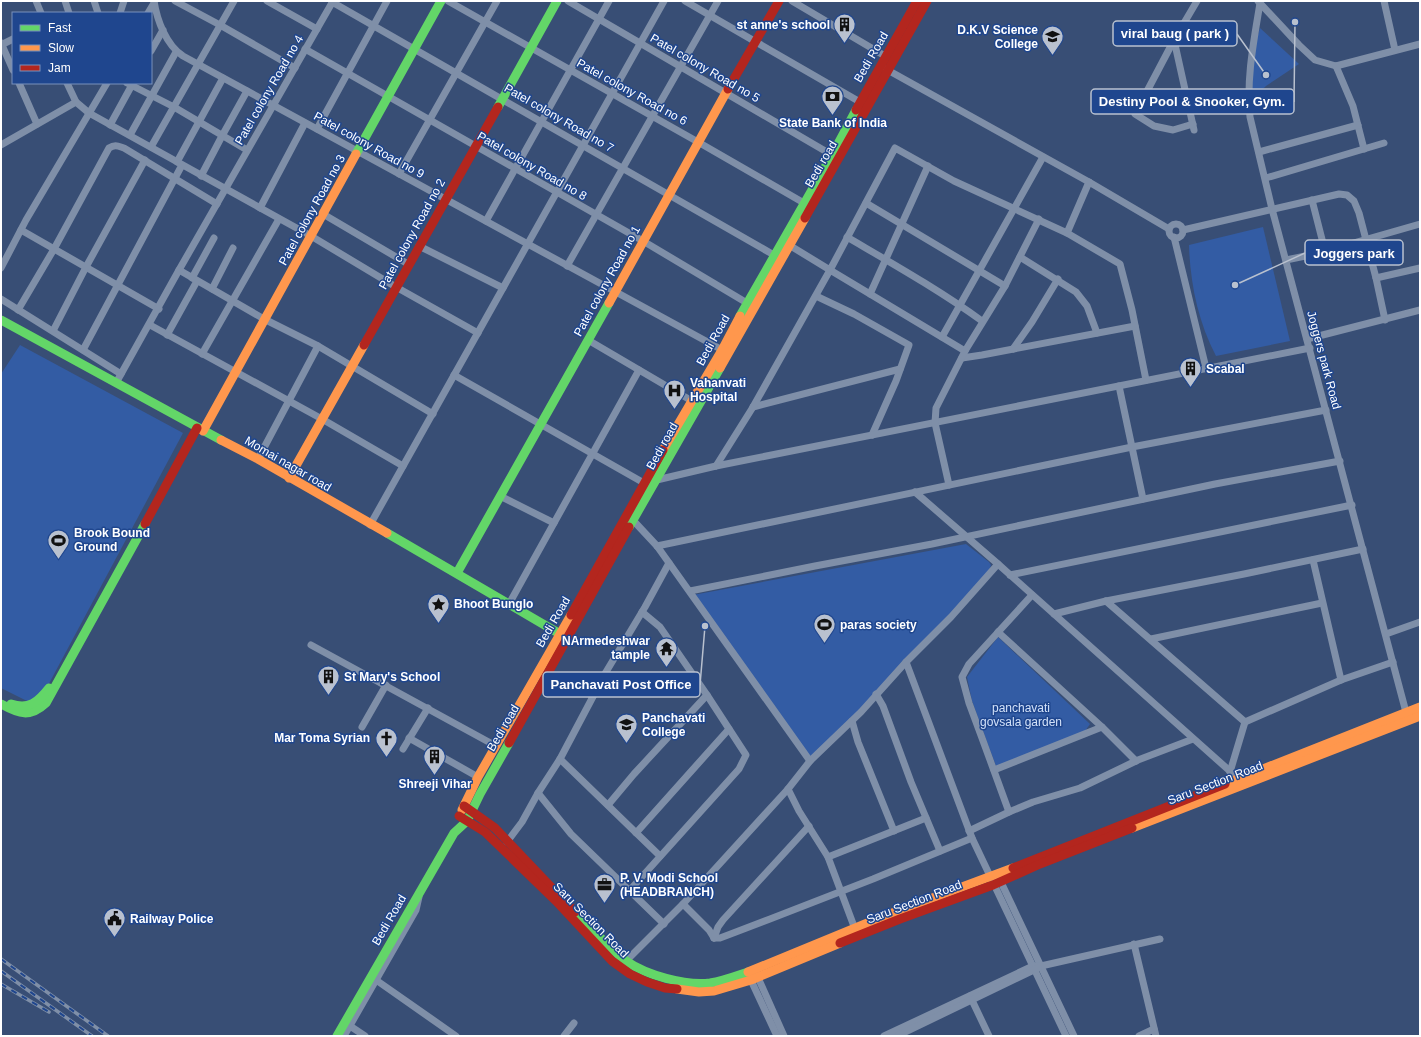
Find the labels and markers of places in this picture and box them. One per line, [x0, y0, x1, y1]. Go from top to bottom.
building icon: st anne's school [832, 12, 858, 45]
place label: st anne's school [736, 18, 830, 32]
callout: viral baug ( park ) [1113, 21, 1237, 46]
place label: D.K.V Science College [957, 23, 1038, 51]
school or university icon: D.K.V Science College [1040, 24, 1066, 57]
bank icon: State Bank of India [820, 83, 846, 116]
callout: Destiny Pool & Snooker, Gym. [1091, 89, 1294, 114]
place label: State Bank of India [779, 116, 887, 130]
callout: Joggers park [1305, 240, 1403, 265]
building icon: Scabal [1178, 356, 1204, 389]
place label: Scabal [1206, 362, 1245, 376]
place label: Vahanvati Hospital [690, 376, 746, 404]
hospital icon: Vahanvati Hospital [662, 377, 688, 410]
place label: Brook Bound Ground [74, 526, 150, 554]
sports icon: Brook Bound Ground [45, 527, 71, 560]
place icon: Bhoot Bunglo [426, 591, 452, 624]
place label: Bhoot Bunglo [454, 597, 533, 611]
sports icon: paras society [812, 612, 838, 645]
place label: paras society [840, 618, 917, 632]
place label: NArmedeshwar tample [562, 634, 650, 662]
temple icon: NArmedeshwar tample [653, 635, 679, 668]
building icon: St Mary's School [315, 664, 341, 697]
place label: St Mary's School [344, 670, 440, 684]
callout: Panchavati Post Office [543, 672, 700, 697]
place label: Panchavati College [642, 711, 705, 739]
school or university icon: Panchavati College [614, 712, 640, 745]
church icon: Mar Toma Syrian [373, 725, 399, 758]
place label: Mar Toma Syrian [274, 731, 370, 745]
building icon: Shreeji Vihar [422, 744, 448, 777]
place label: Shreeji Vihar [398, 777, 472, 791]
place label: P. V. Modi School (HEADBRANCH) [620, 871, 718, 899]
office icon: P. V. Modi School (HEADBRANCH) [592, 872, 618, 905]
public building icon: Railway Police [102, 906, 128, 939]
place label: Railway Police [130, 912, 214, 926]

